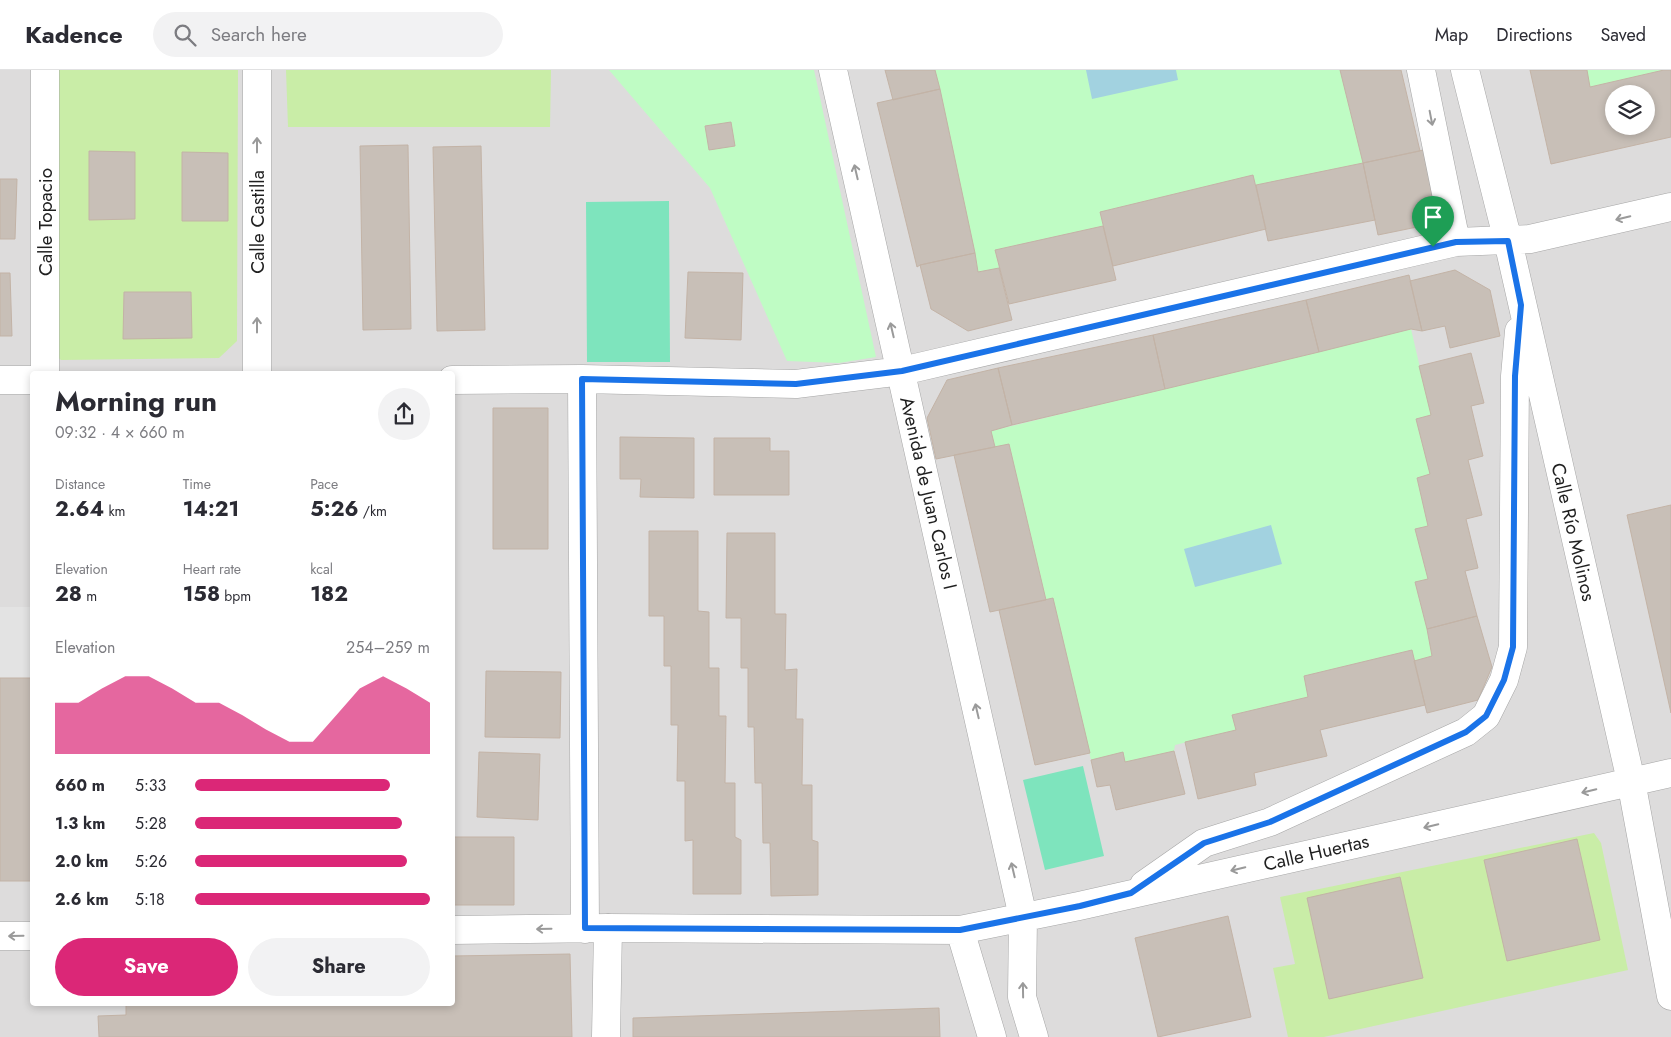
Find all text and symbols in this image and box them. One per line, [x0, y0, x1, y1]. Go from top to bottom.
search box [153, 12, 503, 57]
text: Kadence [25, 17, 123, 52]
icon: search [171, 21, 199, 49]
text: Search here [211, 21, 307, 48]
text: Map [1435, 22, 1468, 48]
text: Directions [1496, 22, 1572, 48]
text: Saved [1600, 22, 1646, 48]
map controls [1605, 85, 1655, 135]
button: layers [1605, 85, 1655, 135]
one-way arrow [1426, 109, 1436, 125]
one-way arrow [252, 137, 262, 154]
one-way arrow [851, 164, 860, 180]
street label: Calle Topacio [32, 168, 59, 276]
street label: Calle Castilla [244, 170, 271, 274]
pin [1412, 196, 1454, 247]
icon: arrive [1419, 203, 1447, 231]
one-way arrow [1616, 214, 1632, 223]
one-way arrow [252, 317, 262, 334]
one-way arrow [887, 323, 896, 339]
text: Morning run [55, 381, 217, 422]
button: share [378, 388, 430, 440]
street label: Avenida de Juan Carlos I [893, 394, 964, 592]
text: 09:32 · 4 × 660 m [55, 421, 185, 444]
street label: Calle Río Molinos [1544, 460, 1603, 604]
text: Distance [55, 474, 105, 494]
text: Time [183, 474, 211, 494]
text: Pace [310, 474, 338, 494]
text: 2.64 [55, 494, 104, 524]
text: 14:21 [183, 494, 239, 524]
text: 5:26 [310, 494, 358, 524]
text: km [104, 501, 126, 521]
text: /km [358, 501, 387, 521]
text: Elevation [55, 559, 108, 579]
text: Heart rate [183, 559, 241, 579]
text: kcal [310, 559, 333, 579]
text: 28 [55, 579, 82, 609]
text: 158 [183, 579, 220, 609]
text: 182 [310, 579, 348, 609]
text: m [82, 586, 97, 606]
text: bpm [220, 586, 251, 606]
text: Elevation [55, 636, 115, 659]
text: 254–259 m [346, 636, 430, 659]
one-way arrow [972, 703, 981, 719]
text: 660 m [55, 774, 105, 797]
text: 5:33 [135, 774, 166, 797]
one-way arrow [1582, 787, 1598, 796]
text: 1.3 km [55, 812, 105, 835]
text: 5:28 [135, 812, 167, 835]
one-way arrow [1423, 822, 1439, 831]
street label: Calle Huertas [1261, 827, 1372, 878]
text: 2.0 km [55, 850, 108, 873]
text: 5:26 [135, 850, 167, 873]
one-way arrow [1008, 862, 1017, 878]
one-way arrow [1230, 865, 1246, 875]
text: 2.6 km [55, 888, 109, 911]
text: 5:18 [135, 888, 165, 911]
one-way arrow [536, 924, 552, 934]
one-way arrow [9, 931, 25, 941]
button: Save [55, 938, 238, 996]
button: Share [248, 938, 430, 996]
one-way arrow [1018, 982, 1027, 998]

